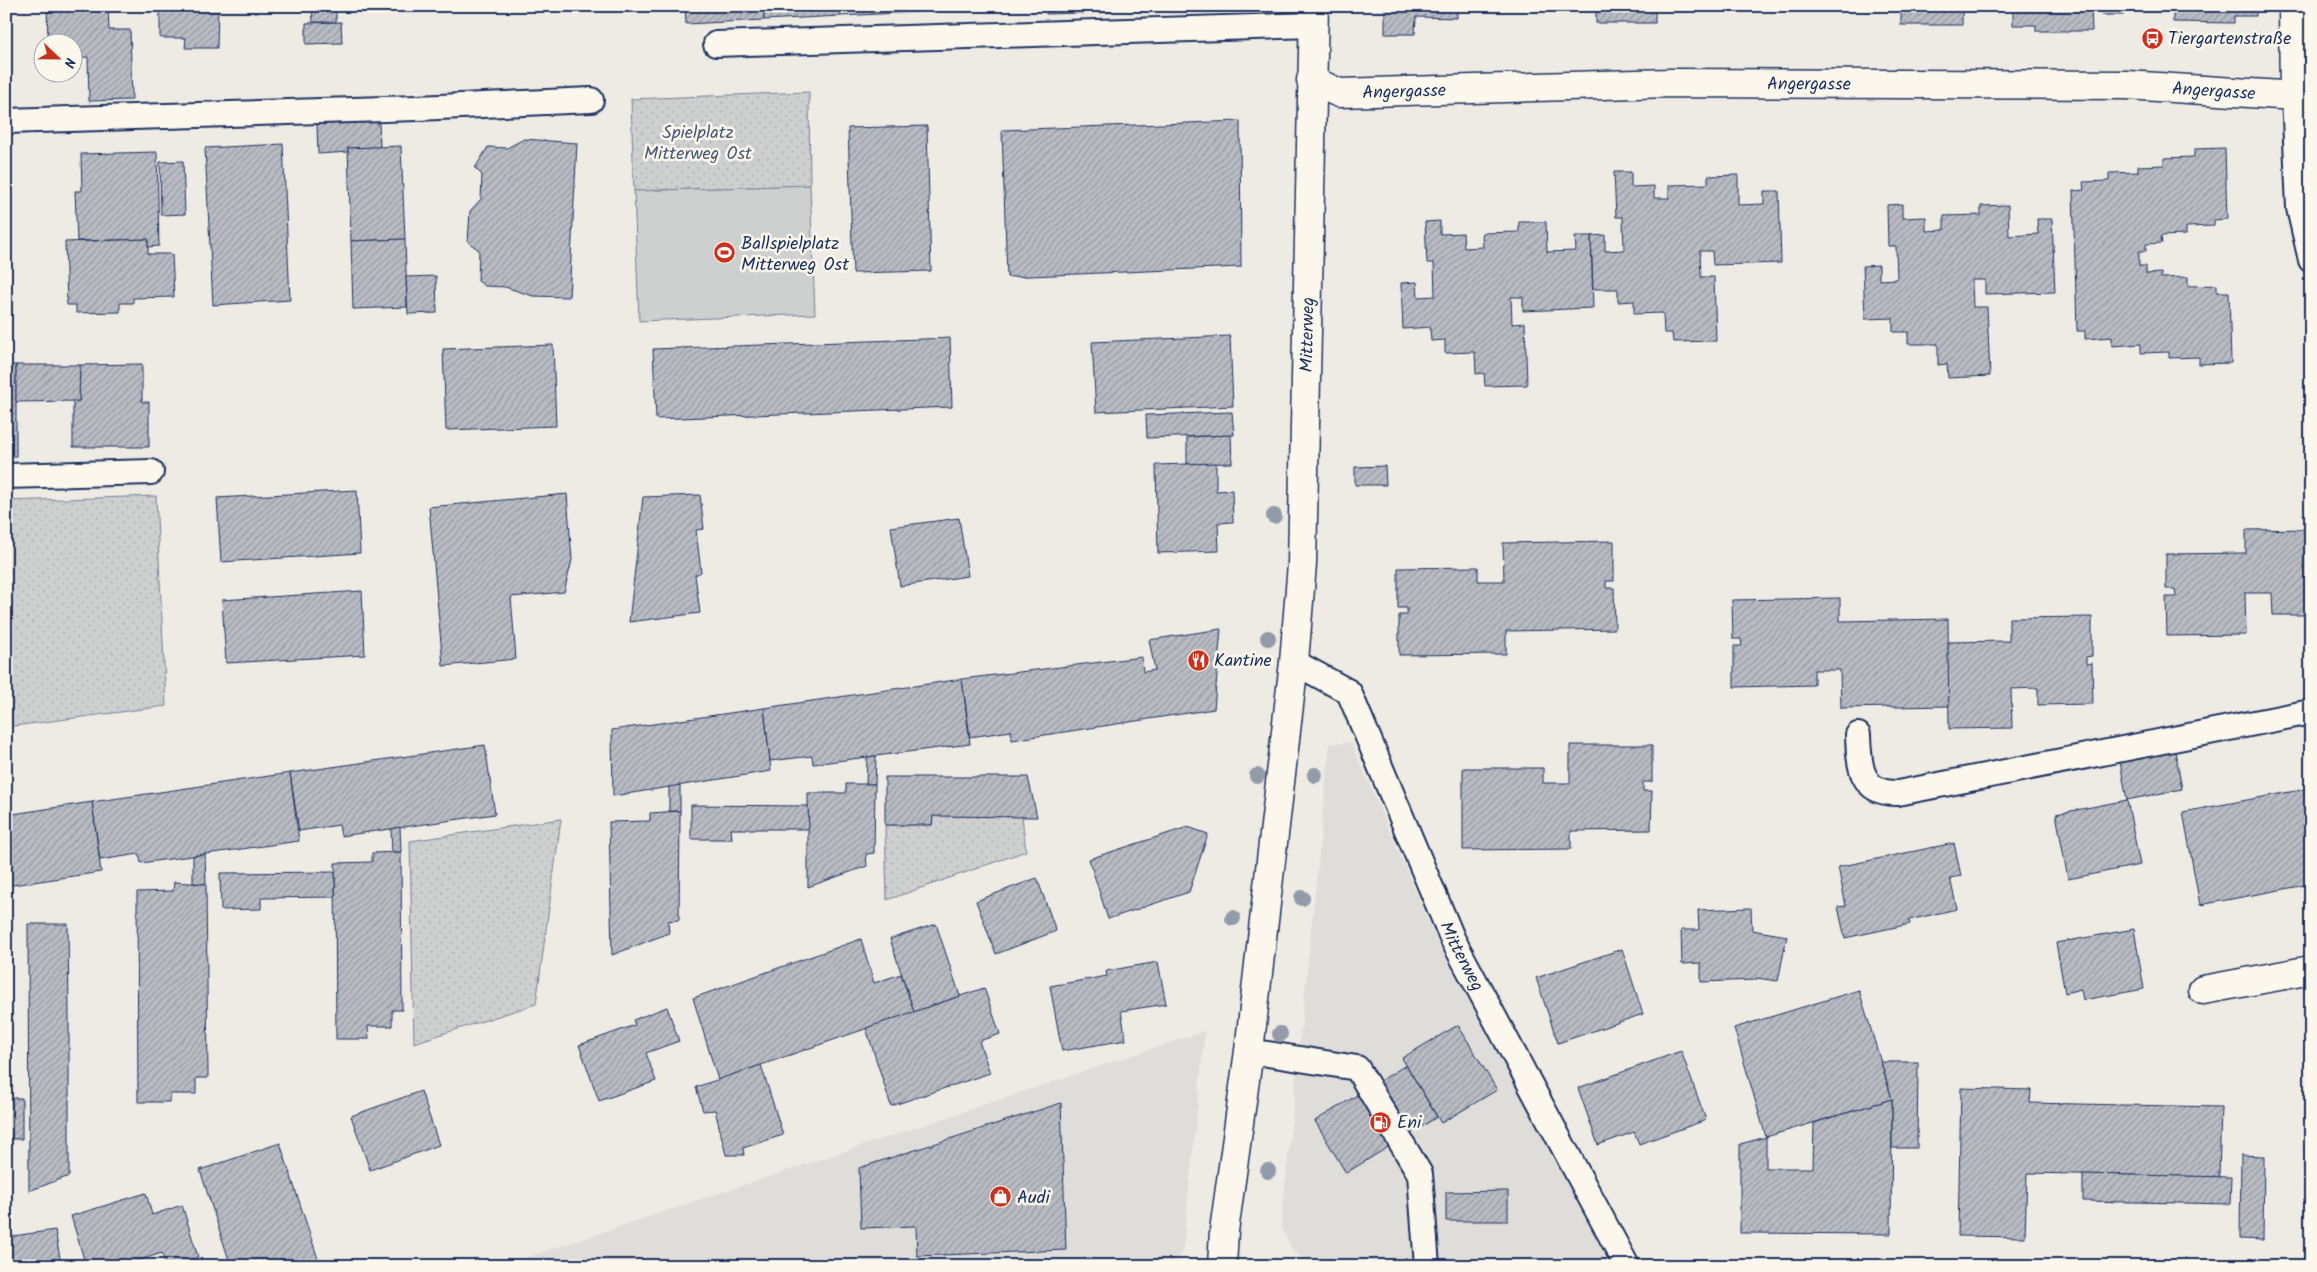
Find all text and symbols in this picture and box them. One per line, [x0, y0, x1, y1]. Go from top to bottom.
place label: Tiergartenstraße [2168, 25, 2291, 54]
bus stop icon: Tiergartenstraße [2140, 26, 2164, 50]
north arrow [32, 32, 82, 82]
text: N [57, 54, 81, 71]
street label: Angergasse [1767, 70, 1851, 100]
street label: Angergasse [2171, 75, 2256, 109]
street label: Angergasse [1362, 77, 1446, 108]
park label: Spielplatz Mitterweg Ost [644, 119, 753, 169]
place label: Ballspielplatz Mitterweg Ost [741, 230, 850, 280]
sports icon: Ballspielplatz Mitterweg Ost [713, 241, 737, 265]
street label: Mitterweg [1293, 297, 1324, 373]
place label: Kantine [1214, 647, 1272, 676]
restaurant icon: Kantine [1186, 648, 1210, 672]
street label: Mitterweg [1431, 917, 1491, 997]
place label: Eni [1397, 1109, 1422, 1138]
fuel station icon: Eni [1369, 1110, 1393, 1134]
place label: Audi [1017, 1184, 1051, 1213]
shop icon: Audi [989, 1185, 1013, 1209]

